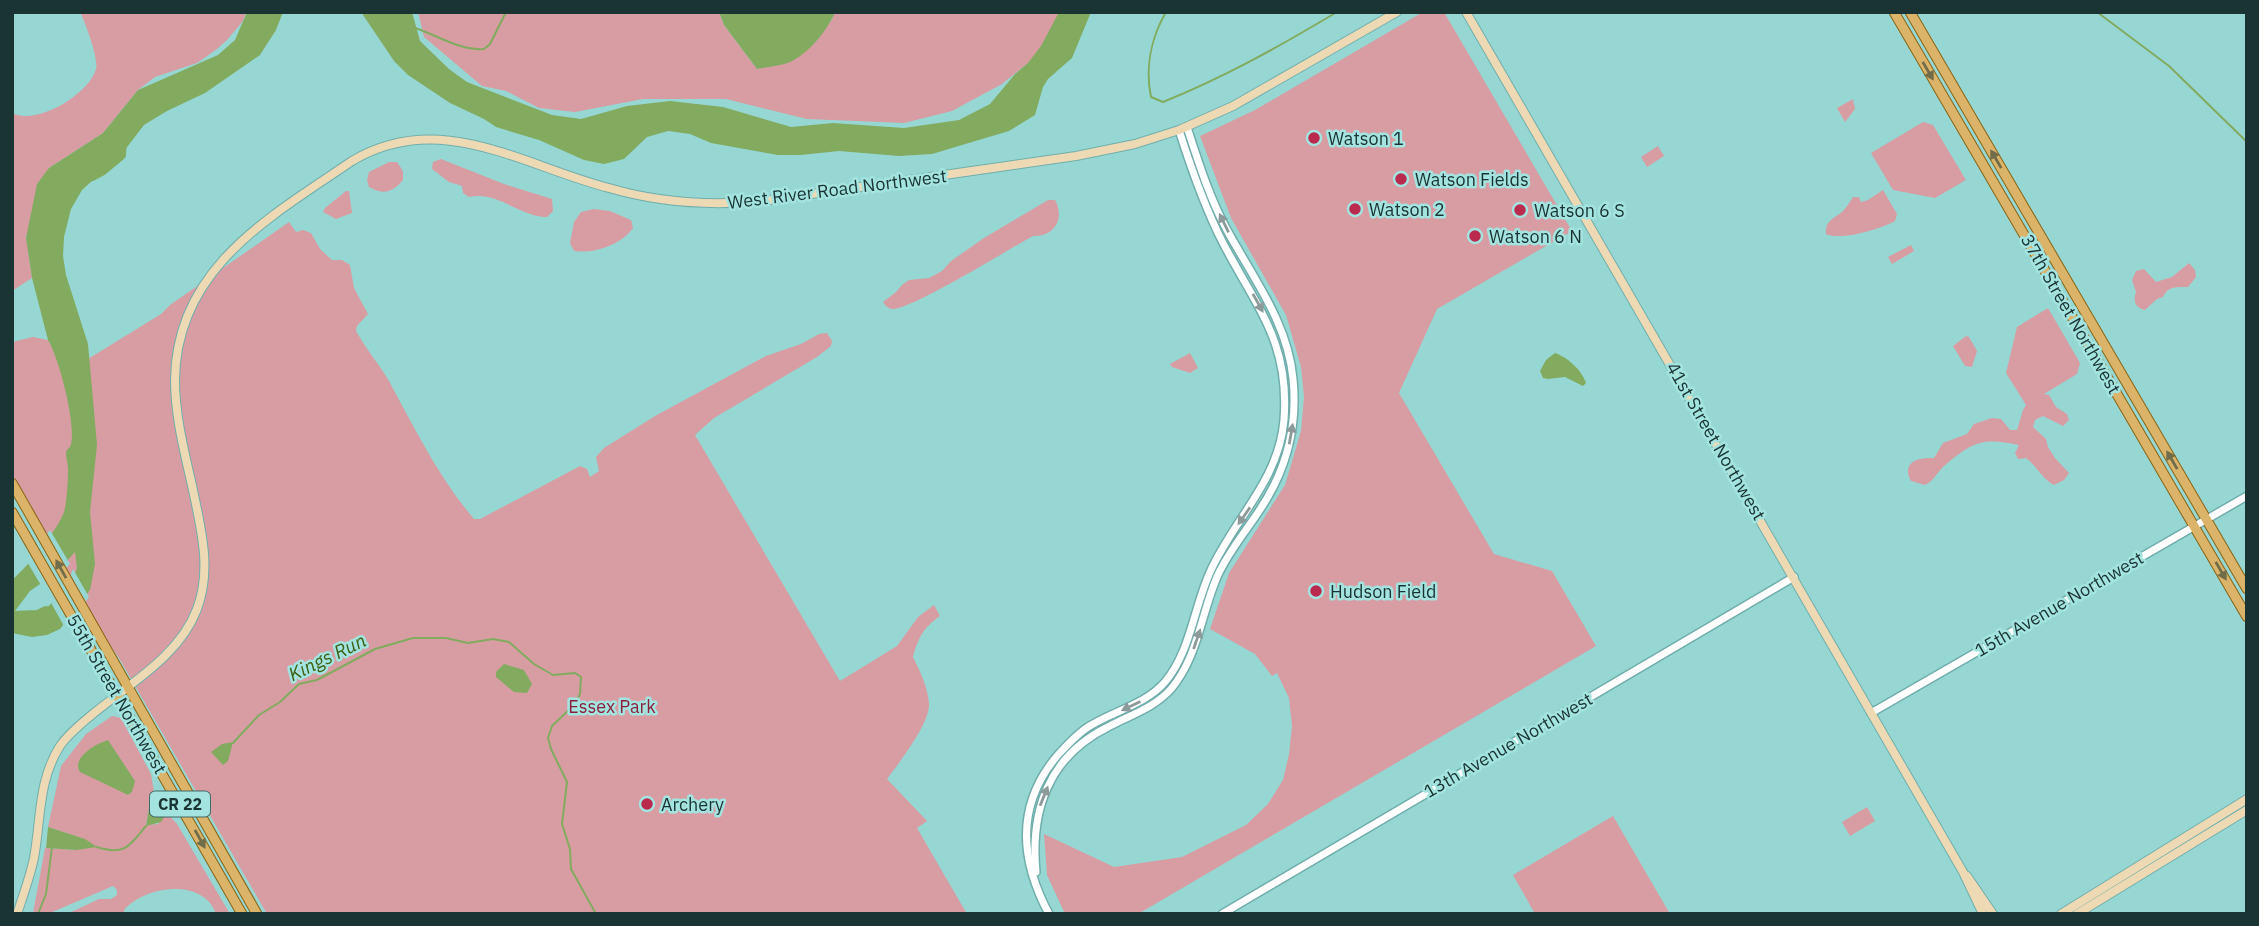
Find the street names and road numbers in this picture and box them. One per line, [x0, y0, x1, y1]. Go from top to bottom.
street label: West River Road Northwest [726, 164, 948, 214]
street label: 37th Street Northwest [2016, 230, 2126, 398]
street label: 41st Street Northwest [1661, 358, 1771, 524]
street label: 15th Avenue Northwest [1970, 546, 2148, 662]
street label: 55th Street Northwest [62, 610, 172, 778]
street label: 13th Avenue Northwest [1419, 687, 1597, 803]
road number: CR 22 [150, 792, 210, 817]

